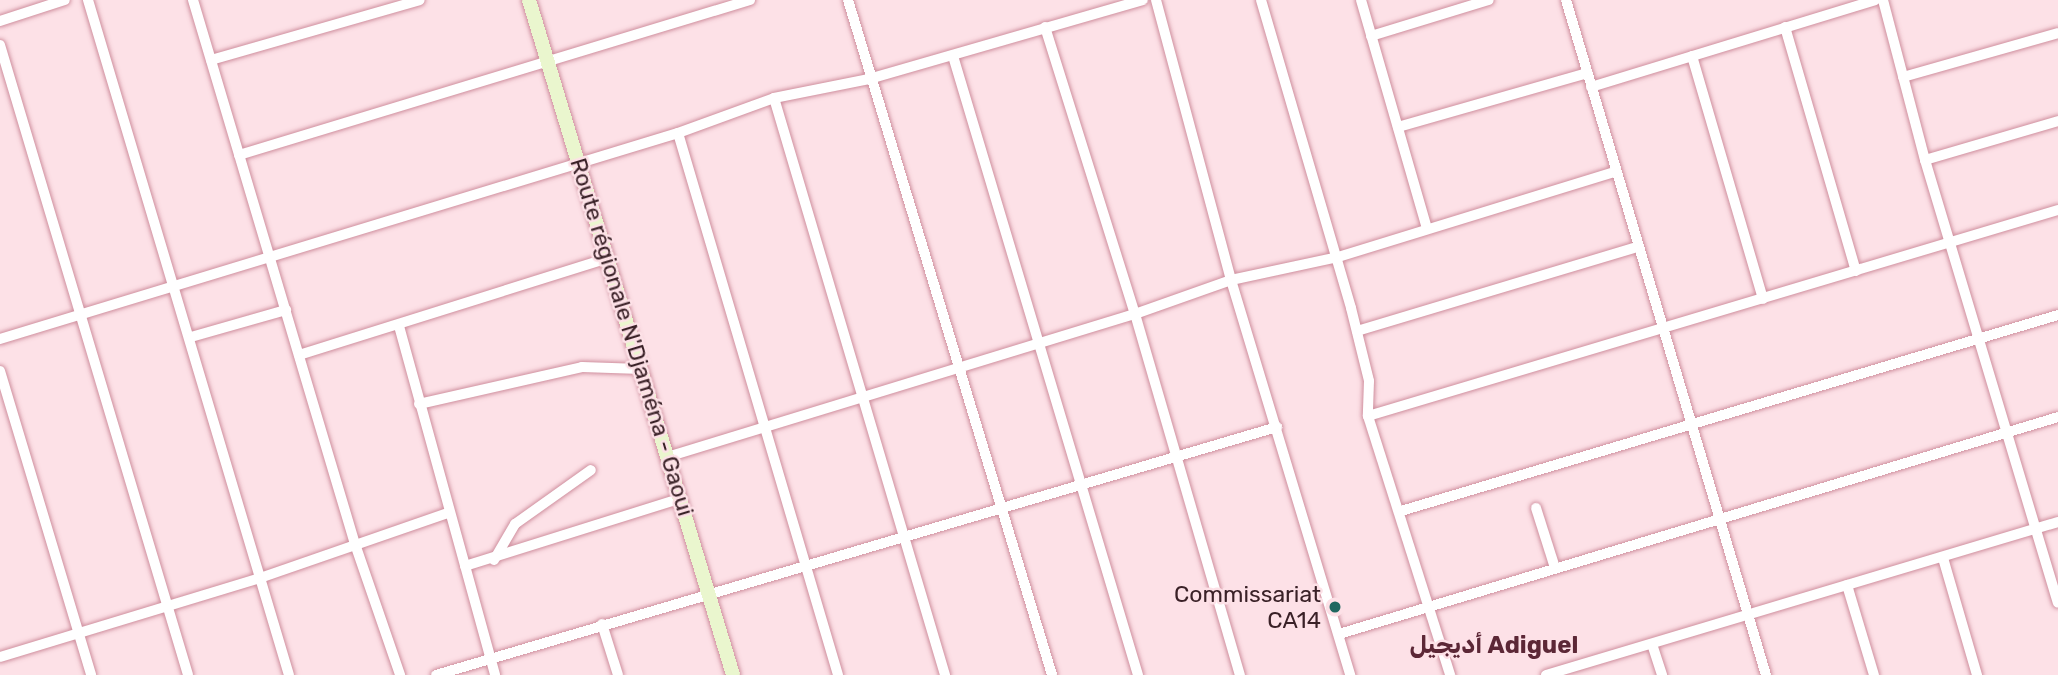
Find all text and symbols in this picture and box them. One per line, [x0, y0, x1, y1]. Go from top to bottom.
street label: Route régionale N'Djaména - Gaoui [564, 155, 700, 519]
place label: Commissariat CA14 [1174, 580, 1321, 634]
marker: Commissariat CA14 [1327, 599, 1343, 615]
district label: أديجيل Adiguel [1410, 632, 1578, 660]

